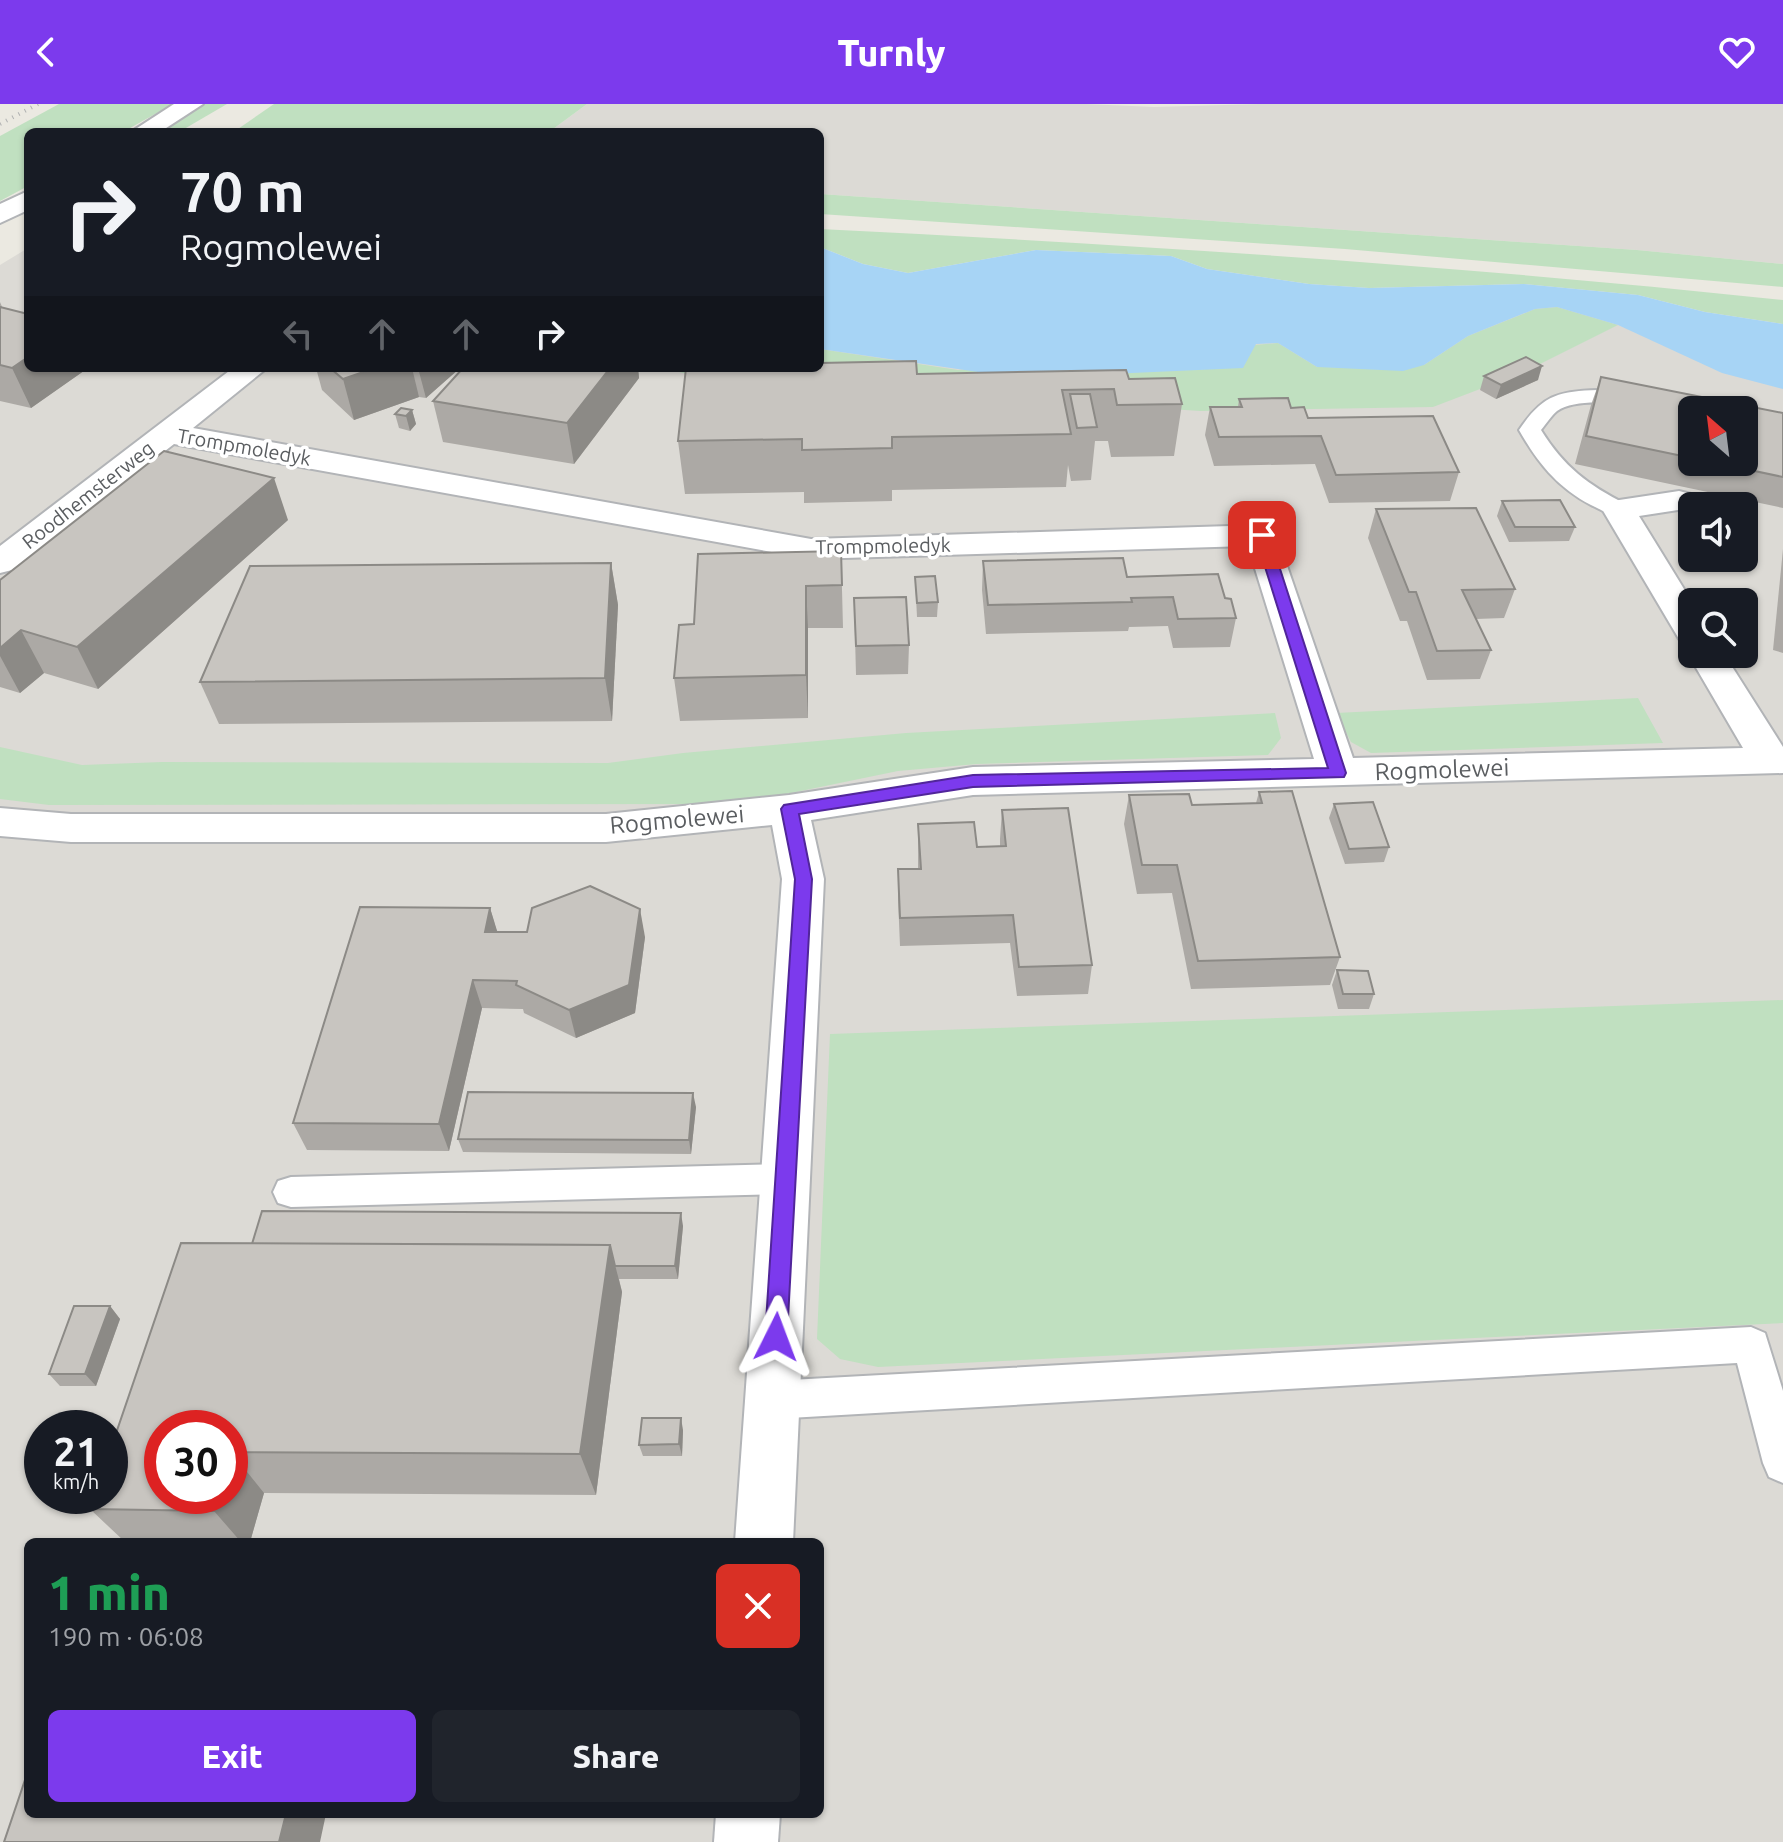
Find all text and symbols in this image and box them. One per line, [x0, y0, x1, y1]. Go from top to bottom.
icon: back [24, 30, 68, 74]
icon: heart [1715, 30, 1759, 74]
text: Turnly [838, 32, 945, 73]
icon: right [48, 160, 152, 264]
text: 70 m [180, 160, 305, 223]
text: Rogmolewei [180, 226, 382, 267]
icon: left [276, 312, 320, 356]
icon: ahead [360, 312, 404, 356]
icon: ahead [444, 312, 488, 356]
icon: right [528, 312, 572, 356]
north arrow [1678, 396, 1758, 476]
map controls [1678, 396, 1758, 668]
street label: Trompmoledyk [175, 423, 313, 470]
street label: Roodhemsterweg [17, 436, 158, 553]
button: sound [1678, 492, 1758, 572]
pin [1228, 501, 1296, 569]
icon: arrive [1240, 513, 1284, 557]
street label: Trompmoledyk [815, 533, 951, 558]
button: search [1678, 588, 1758, 668]
street label: Rogmolewei [1374, 754, 1510, 785]
street label: Rogmolewei [609, 800, 745, 839]
position arrow [734, 1295, 818, 1379]
speed limit sign: 30 [144, 1410, 248, 1514]
text: 21 [53, 1429, 99, 1474]
text: km/h [53, 1470, 99, 1493]
button: close [716, 1564, 800, 1648]
text: 1 min [48, 1565, 170, 1619]
text: 190 m · 06:08 [48, 1622, 204, 1651]
button: Exit [48, 1710, 416, 1802]
button: Share [432, 1710, 800, 1802]

